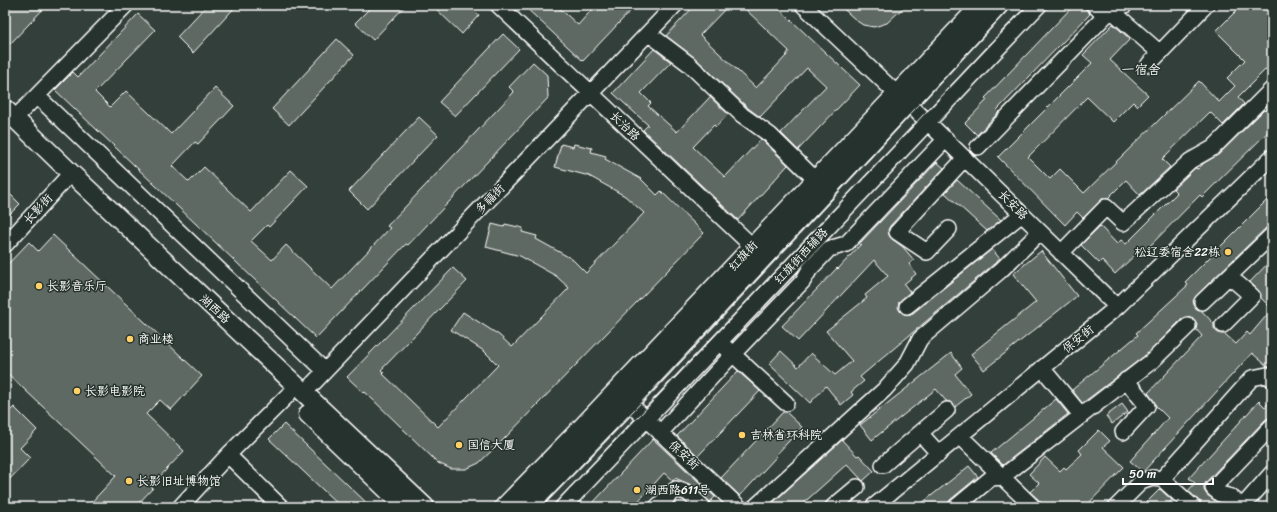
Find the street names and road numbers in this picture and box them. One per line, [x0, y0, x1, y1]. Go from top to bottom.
street label: 长治路 [604, 106, 646, 146]
street label: 多福街 [470, 178, 510, 220]
street label: 长安路 [992, 184, 1034, 226]
street label: 长影街 [18, 188, 58, 230]
street label: 红旗街西辅路 [768, 222, 834, 290]
street label: 红旗街 [723, 235, 763, 277]
street label: 湖西路 [194, 289, 236, 329]
street label: 保安街 [1057, 319, 1099, 359]
street label: 保安街 [663, 435, 705, 475]

